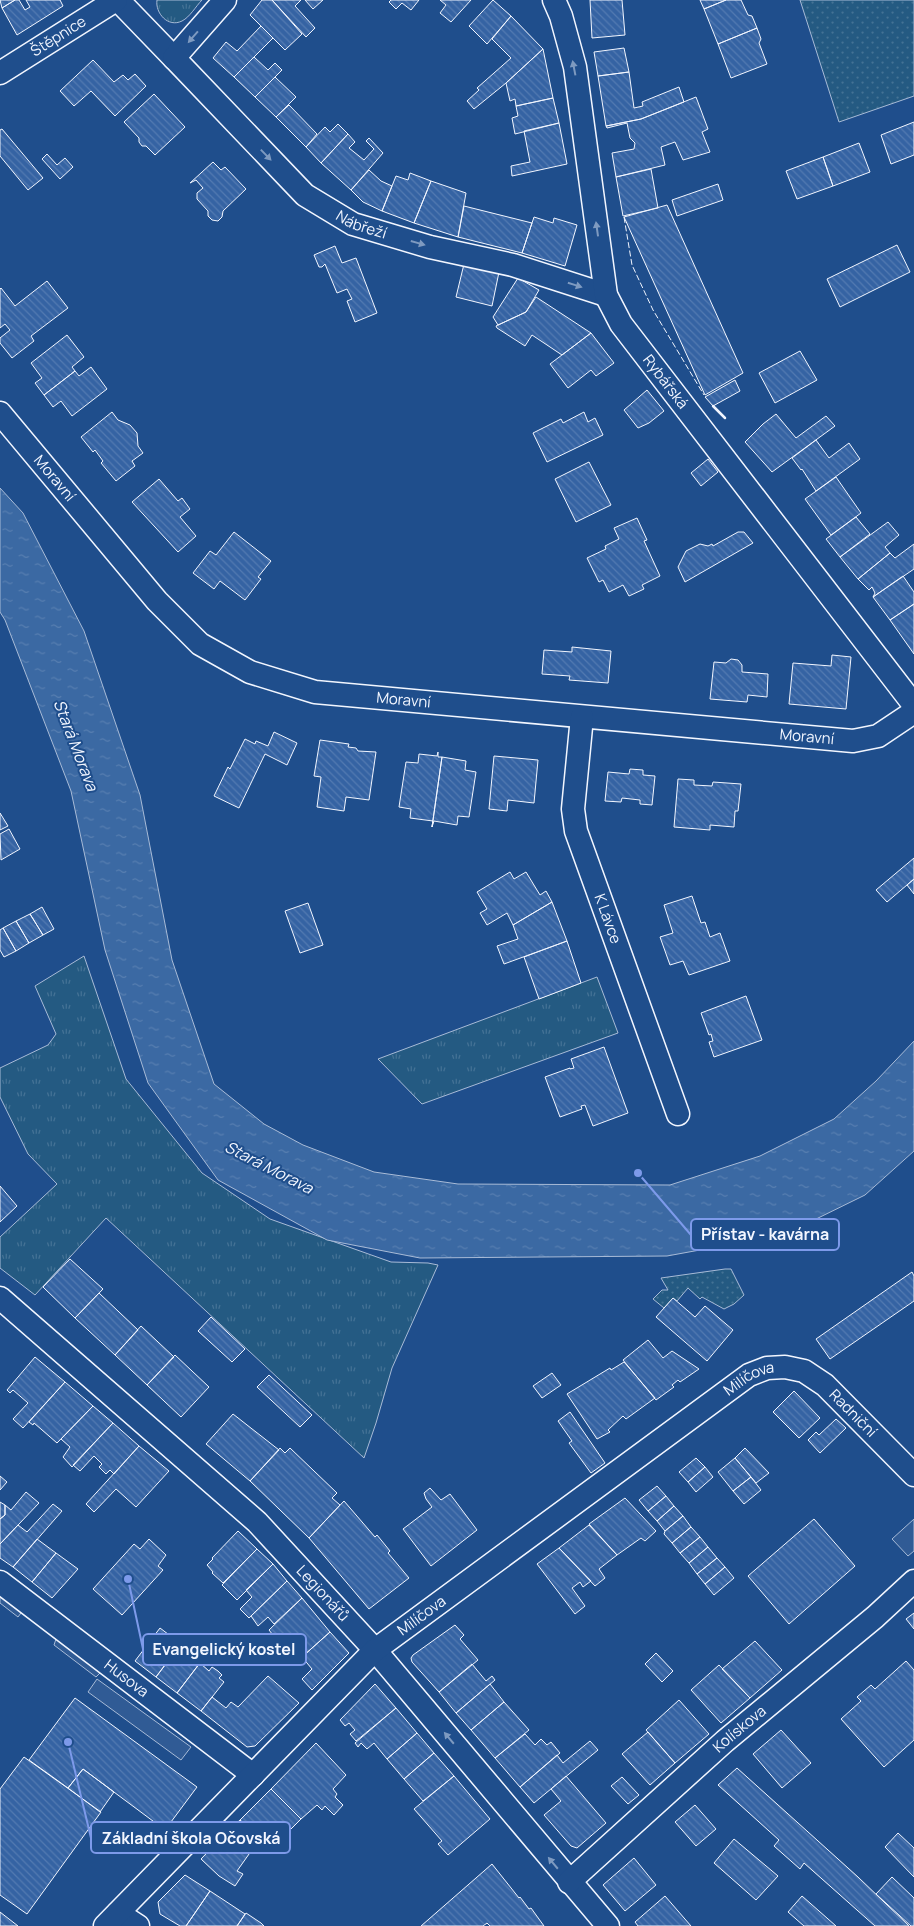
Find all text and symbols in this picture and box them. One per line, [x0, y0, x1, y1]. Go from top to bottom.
street label: Štěpnice [26, 10, 90, 61]
one-way arrow [187, 30, 199, 42]
one-way arrow [570, 60, 578, 76]
one-way arrow [260, 149, 272, 161]
street label: Nábřeží [332, 205, 390, 244]
one-way arrow [593, 221, 601, 237]
one-way arrow [410, 239, 426, 247]
one-way arrow [567, 281, 582, 289]
street label: Rybářská [638, 350, 693, 413]
street label: Moravní [29, 450, 81, 506]
street label: Moravní [375, 687, 432, 713]
water label: Stará Morava [48, 696, 104, 795]
street label: Moravní [779, 723, 836, 749]
street label: K Lávce [590, 891, 627, 947]
water label: Stará Morava [221, 1135, 318, 1199]
callout: Přístav - kavárna [691, 1219, 839, 1250]
text: Přístav - kavárna [701, 1223, 829, 1245]
street label: Milíčova [719, 1357, 775, 1400]
street label: Radniční [825, 1384, 882, 1442]
street label: Legionářů [292, 1560, 354, 1626]
street label: Milíčova [393, 1590, 450, 1640]
callout: Evangelický kostel [143, 1634, 306, 1665]
text: Evangelický kostel [153, 1638, 295, 1660]
street label: Husova [100, 1654, 153, 1702]
street label: Kolískova [708, 1700, 770, 1757]
one-way arrow [443, 1732, 454, 1745]
callout: Základní škola Očovská [91, 1822, 290, 1853]
text: Základní škola Očovská [101, 1827, 281, 1849]
one-way arrow [547, 1856, 558, 1869]

